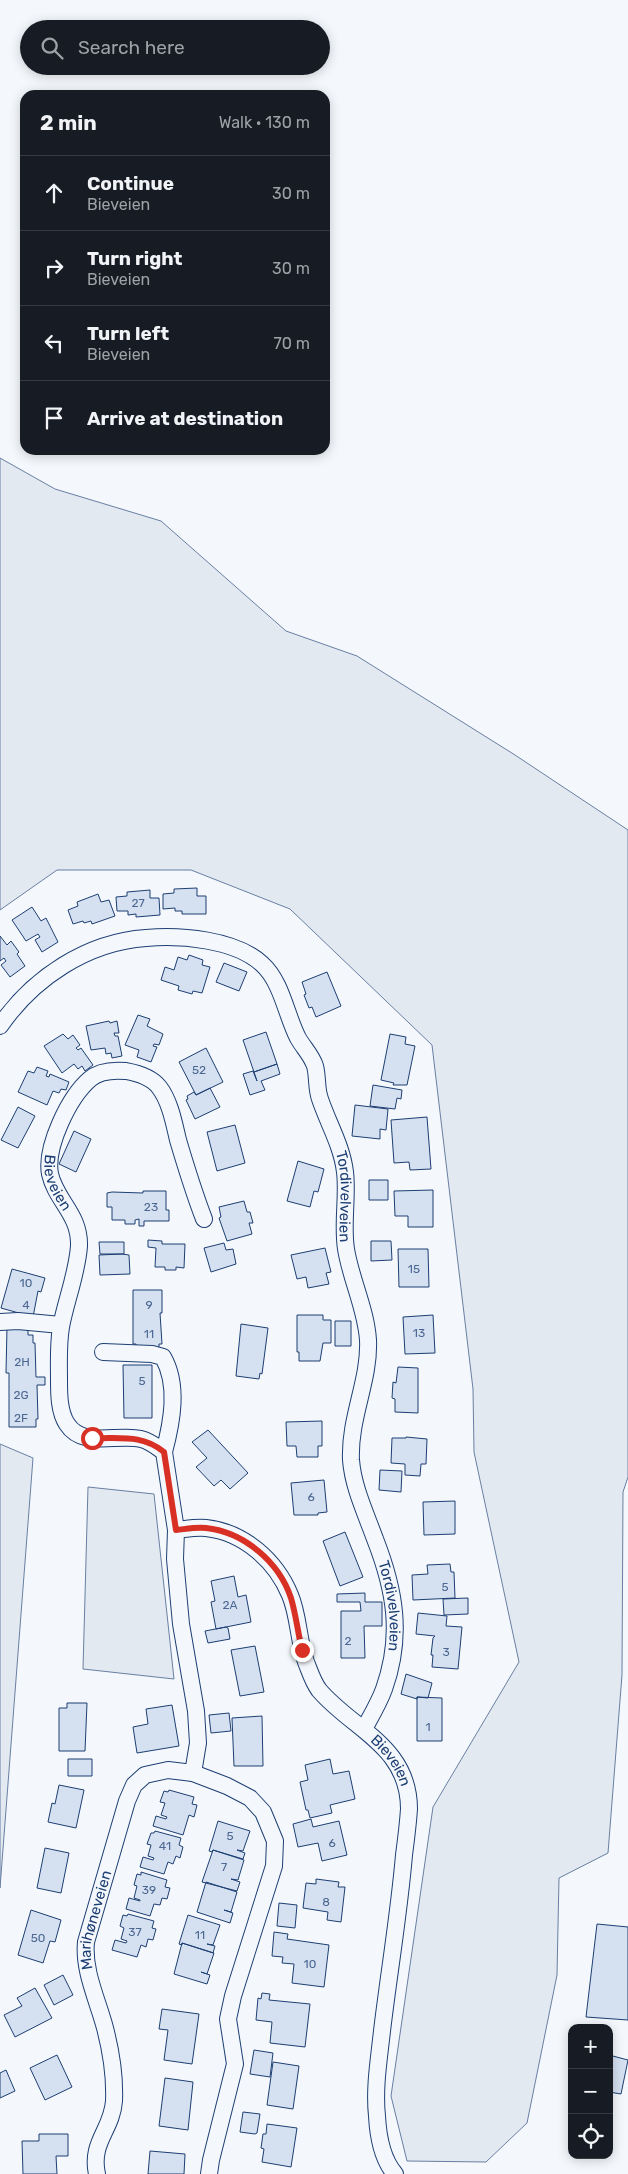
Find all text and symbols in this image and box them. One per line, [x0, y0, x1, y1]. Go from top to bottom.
search box [20, 20, 330, 75]
icon: search [38, 34, 66, 62]
text: Search here [78, 36, 185, 59]
text: 2 min [40, 110, 97, 135]
text: Walk · 130 m [219, 113, 310, 132]
text: Continue [87, 172, 174, 195]
icon: ahead [40, 179, 68, 207]
text: 30 m [272, 184, 310, 203]
text: Bieveien [87, 195, 150, 214]
text: Turn right [87, 247, 182, 270]
icon: right [40, 254, 68, 282]
text: 30 m [272, 259, 310, 278]
text: Bieveien [87, 270, 150, 289]
text: Turn left [87, 322, 169, 345]
icon: left [40, 329, 68, 357]
text: 70 m [273, 334, 310, 353]
text: Bieveien [87, 345, 150, 364]
icon: arrive [40, 404, 68, 432]
text: Arrive at destination [87, 407, 283, 430]
house number: 27 [131, 896, 145, 910]
house number: 52 [192, 1063, 206, 1077]
street label: Tordivelveien [332, 1149, 355, 1243]
street label: Bieveien [40, 1153, 75, 1214]
house number: 23 [144, 1200, 158, 1214]
house number: 15 [408, 1262, 420, 1276]
house number: 10 [20, 1276, 32, 1290]
house number: 4 [22, 1298, 30, 1312]
house number: 9 [145, 1298, 153, 1312]
house number: 13 [413, 1326, 425, 1340]
house number: 11 [144, 1327, 154, 1341]
house number: 2H [14, 1355, 30, 1369]
house number: 5 [138, 1374, 146, 1388]
house number: 2G [13, 1388, 29, 1402]
house number: 2F [14, 1411, 28, 1425]
route start [81, 1427, 104, 1450]
house number: 6 [307, 1490, 315, 1504]
street label: Tordivelveien [374, 1558, 404, 1652]
house number: 5 [441, 1580, 449, 1594]
house number: 2A [222, 1598, 238, 1612]
house number: 2 [344, 1634, 352, 1648]
route end [291, 1639, 314, 1662]
house number: 3 [442, 1645, 450, 1659]
house number: 1 [425, 1720, 431, 1734]
street label: Bieveien [367, 1731, 415, 1788]
house number: 5 [226, 1829, 234, 1843]
house number: 6 [328, 1836, 336, 1850]
house number: 41 [159, 1839, 171, 1853]
house number: 7 [221, 1860, 227, 1874]
street label: Marihøneveien [77, 1868, 115, 1971]
house number: 39 [142, 1883, 156, 1897]
house number: 8 [322, 1895, 330, 1909]
house number: 37 [128, 1925, 142, 1939]
house number: 11 [195, 1928, 205, 1942]
house number: 50 [31, 1931, 45, 1945]
house number: 10 [304, 1957, 316, 1971]
map controls [568, 2024, 613, 2159]
button: + [568, 2024, 613, 2069]
button: − [568, 2069, 613, 2114]
button: locate [568, 2114, 613, 2159]

